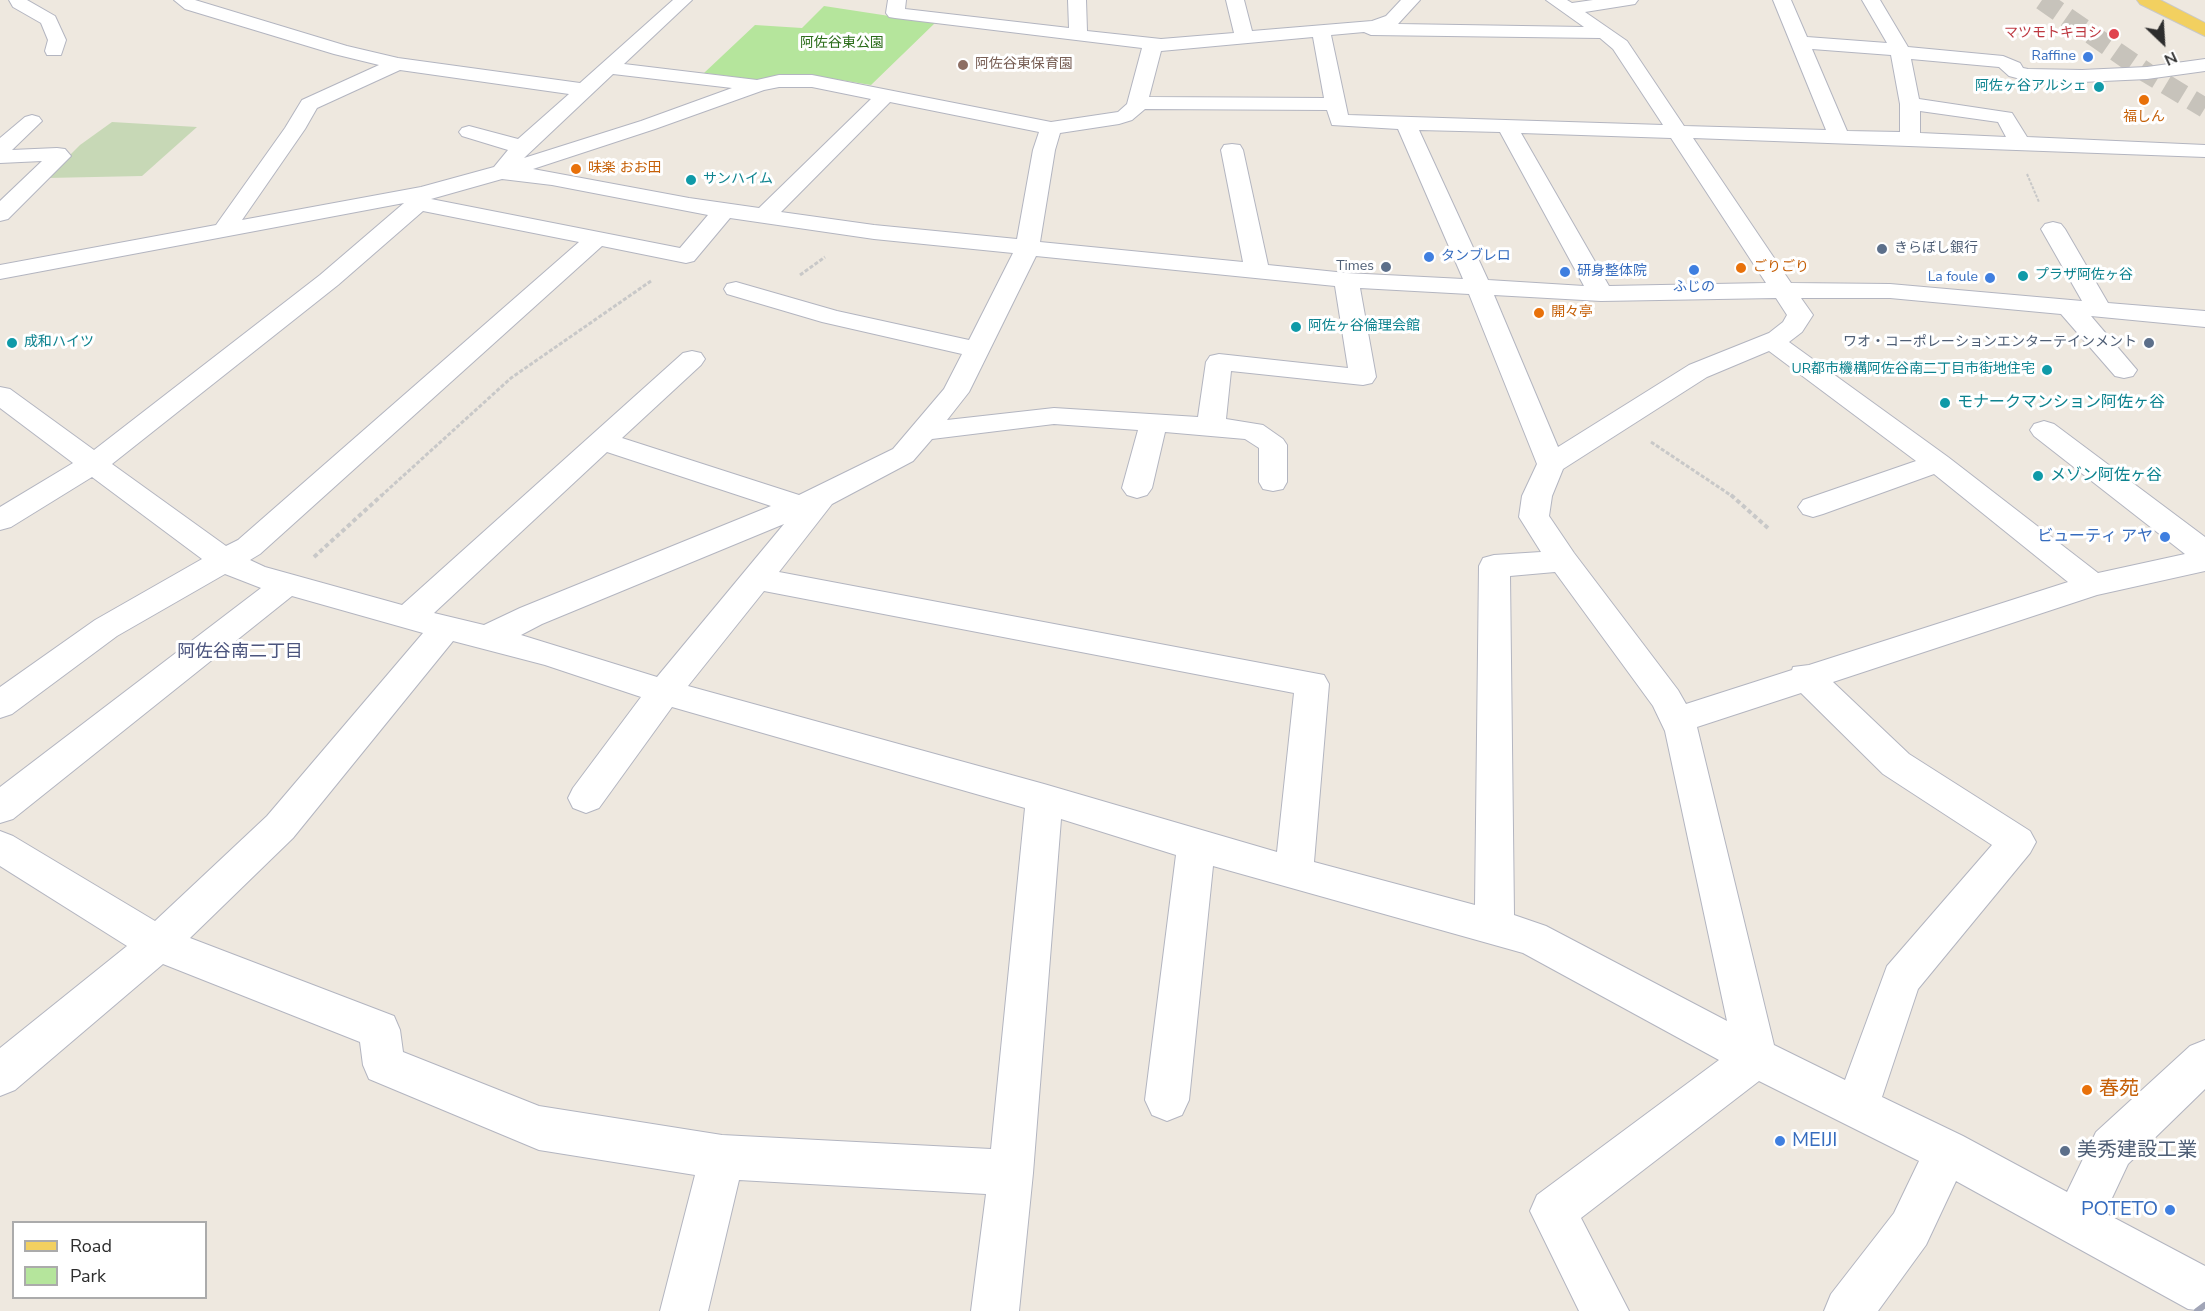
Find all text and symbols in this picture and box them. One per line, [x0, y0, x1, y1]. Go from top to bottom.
north arrow [2133, 12, 2193, 72]
place label: マツモトキヨシ [2004, 26, 2102, 42]
marker: マツモトキヨシ [2107, 27, 2121, 41]
park label: 阿佐谷東公園 [800, 36, 884, 52]
text: N [2161, 46, 2181, 71]
place label: Raffine [2032, 49, 2076, 65]
marker: Raffine [2081, 50, 2095, 64]
place label: 阿佐谷東保育園 [975, 57, 1073, 73]
marker: 阿佐谷東保育園 [956, 58, 970, 72]
place label: 阿佐ヶ谷アルシェ [1975, 79, 2087, 95]
marker: 阿佐ヶ谷アルシェ [2092, 80, 2106, 94]
marker: 福しん [2137, 93, 2151, 107]
place label: 福しん [2123, 110, 2165, 126]
place label: 味楽 おお田 [588, 161, 662, 177]
marker: 味楽 おお田 [569, 162, 583, 176]
place label: サンハイム [703, 172, 773, 188]
marker: サンハイム [684, 173, 698, 187]
place label: きらぼし銀行 [1894, 241, 1978, 257]
marker: きらぼし銀行 [1875, 242, 1889, 256]
place label: タンブレロ [1441, 249, 1511, 265]
marker: タンブレロ [1422, 250, 1436, 264]
place label: Times [1336, 259, 1374, 275]
marker: Times [1379, 260, 1393, 274]
place label: ごりごり [1753, 260, 1809, 276]
marker: ごりごり [1734, 261, 1748, 275]
marker: ふじの [1687, 263, 1701, 277]
place label: 研身整体院 [1577, 264, 1647, 280]
marker: 研身整体院 [1558, 265, 1572, 279]
place label: プラザ阿佐ヶ谷 [2035, 268, 2133, 284]
marker: プラザ阿佐ヶ谷 [2016, 269, 2030, 283]
place label: La foule [1928, 270, 1978, 286]
marker: La foule [1983, 271, 1997, 285]
place label: ふじの [1673, 280, 1715, 296]
place label: 開々亭 [1551, 305, 1593, 321]
marker: 開々亭 [1532, 306, 1546, 320]
place label: 阿佐ヶ谷倫理会館 [1308, 319, 1420, 335]
marker: 阿佐ヶ谷倫理会館 [1289, 320, 1303, 334]
place label: 成和ハイツ [24, 335, 94, 351]
place label: ワオ・コーポレーションエンターテインメント [1843, 335, 2137, 351]
marker: 成和ハイツ [5, 336, 19, 350]
marker: ワオ・コーポレーションエンターテインメント [2142, 336, 2156, 350]
place label: UR都市機構阿佐谷南二丁目市街地住宅 [1791, 362, 2035, 378]
marker: UR都市機構阿佐谷南二丁目市街地住宅 [2040, 363, 2054, 377]
place label: モナークマンション阿佐ヶ谷 [1957, 393, 2165, 413]
marker: モナークマンション阿佐ヶ谷 [1938, 396, 1952, 410]
place label: メゾン阿佐ヶ谷 [2050, 466, 2162, 486]
marker: メゾン阿佐ヶ谷 [2031, 469, 2045, 483]
place label: ビューティ アヤ [2037, 527, 2153, 547]
marker: ビューティ アヤ [2158, 530, 2172, 544]
district label: 阿佐谷南二丁目 [177, 642, 303, 664]
place label: 春苑 [2099, 1078, 2139, 1102]
marker: 春苑 [2080, 1083, 2094, 1097]
place label: MEIJI [1792, 1129, 1837, 1153]
marker: MEIJI [1773, 1134, 1787, 1148]
place label: 美秀建設工業 [2077, 1139, 2197, 1163]
marker: 美秀建設工業 [2058, 1144, 2072, 1158]
place label: POTETO [2081, 1198, 2158, 1222]
marker: POTETO [2163, 1203, 2177, 1217]
legend [12, 1221, 207, 1299]
text: Road [70, 1234, 112, 1258]
text: Park [70, 1264, 106, 1288]

